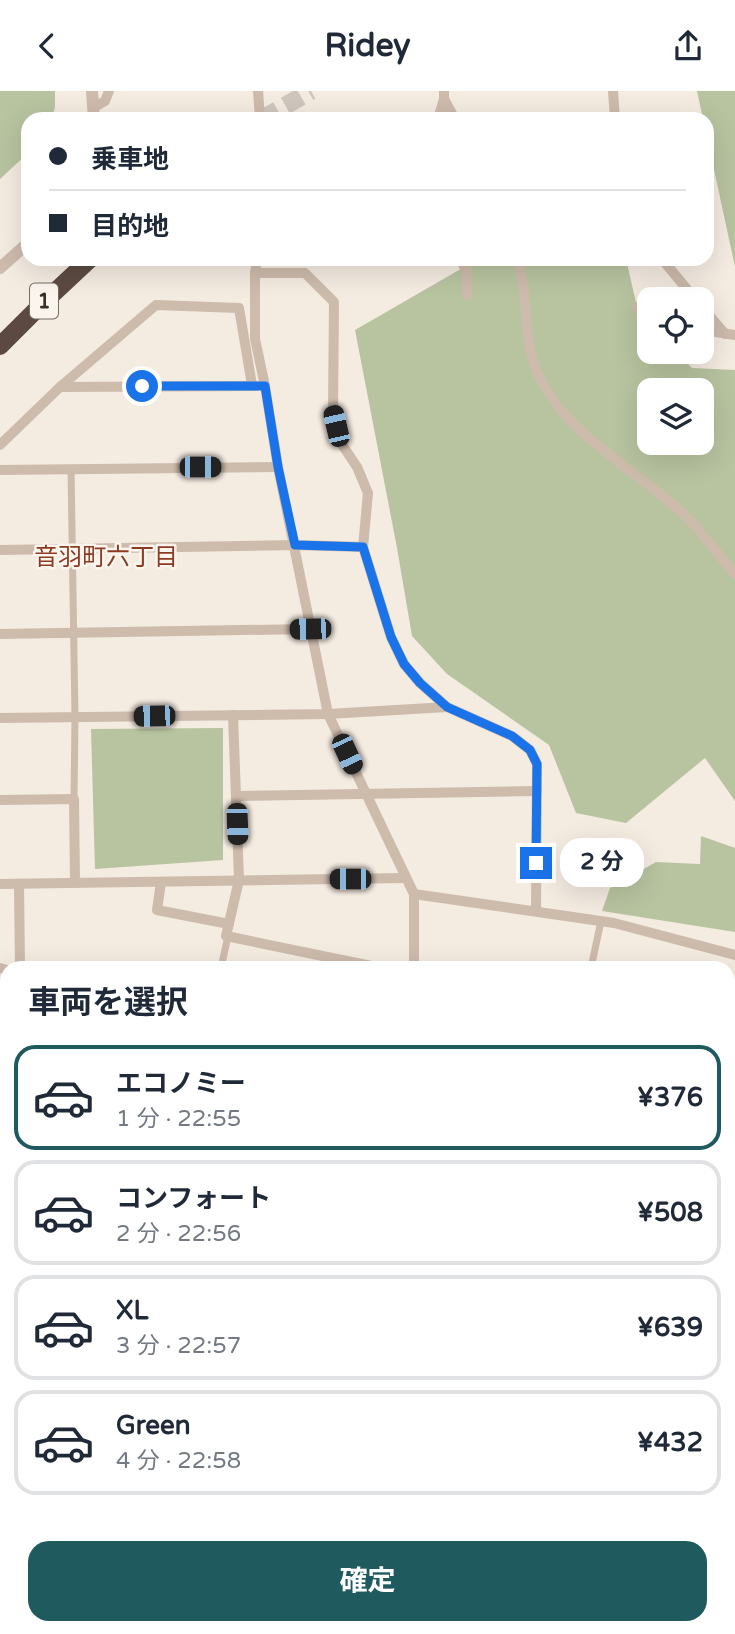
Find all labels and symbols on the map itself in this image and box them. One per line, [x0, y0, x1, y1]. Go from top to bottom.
road number: 1 [30, 283, 58, 319]
route start [126, 370, 158, 402]
car [322, 403, 351, 449]
car [180, 457, 222, 478]
district label: 音羽町六丁目 [34, 543, 178, 572]
car [289, 618, 332, 640]
car [133, 705, 176, 727]
car [329, 731, 366, 777]
car [226, 803, 249, 845]
callout: 2 分 [560, 839, 644, 887]
route end [520, 847, 552, 879]
car [330, 869, 372, 890]

